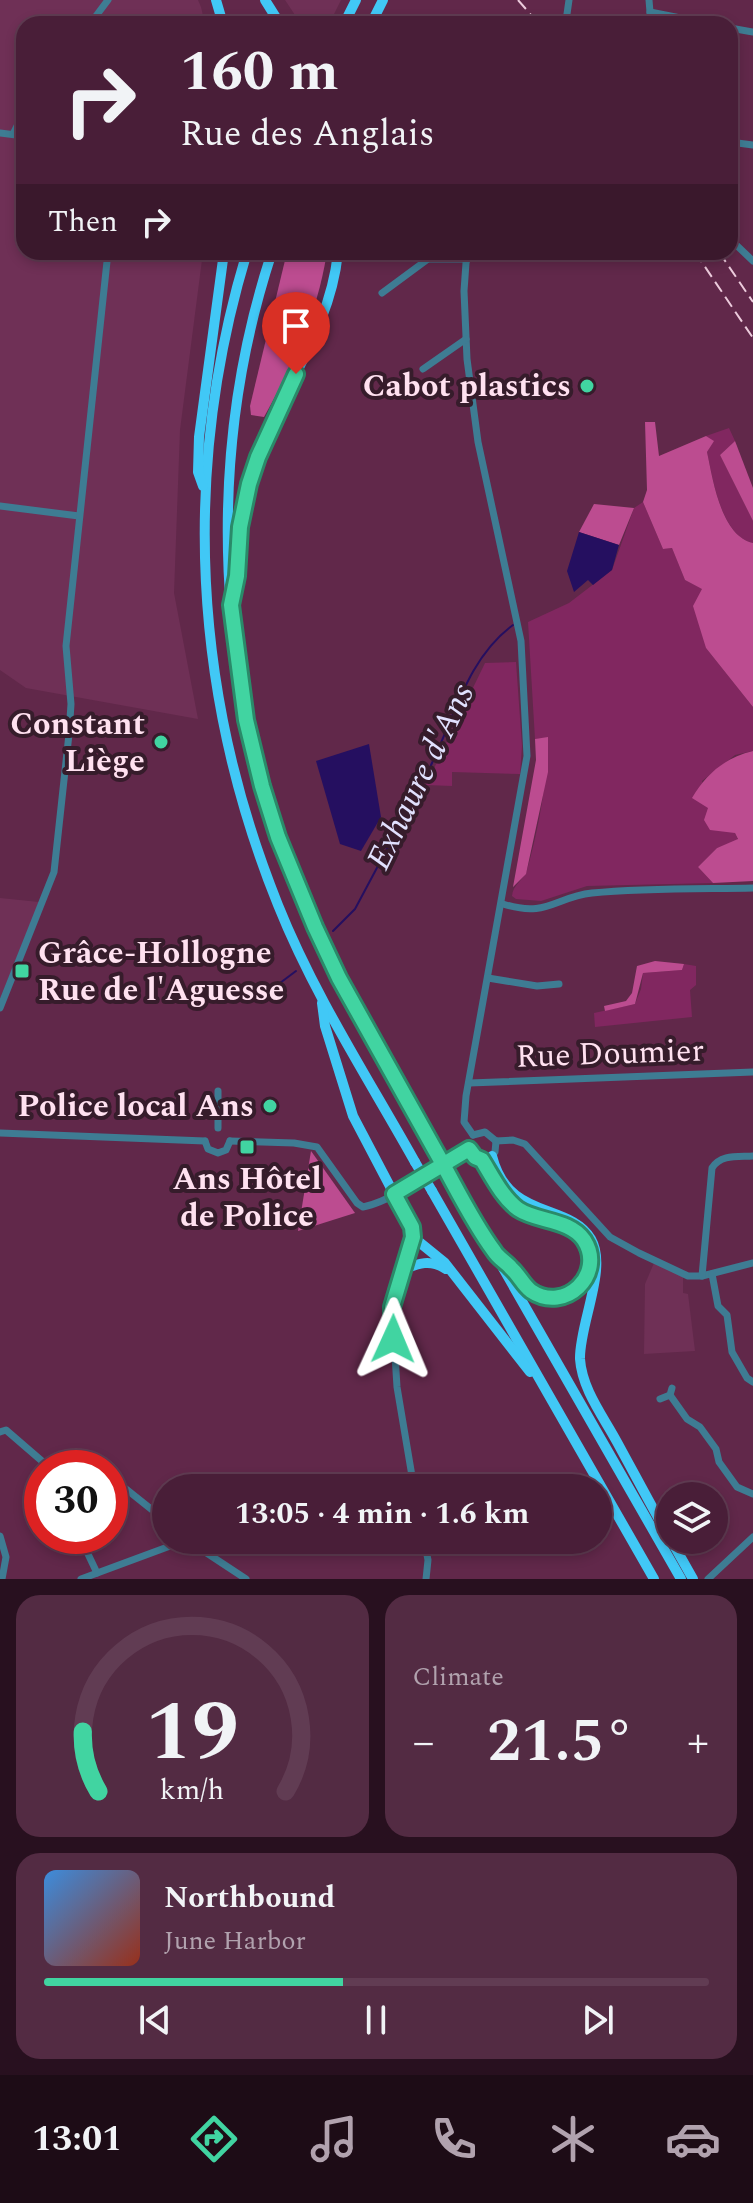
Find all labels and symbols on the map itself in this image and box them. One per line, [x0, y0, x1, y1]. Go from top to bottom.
pin [262, 292, 330, 374]
place label: Cabot plastics [363, 362, 571, 411]
marker: Cabot plastics [578, 377, 596, 395]
water label: Exhaure d'Ans [353, 675, 489, 879]
place label: Constant Liège [10, 700, 145, 786]
marker: Constant Liège [152, 733, 170, 751]
place label: Grâce-Hollogne Rue de l'Aguesse [38, 929, 285, 1015]
marker: Grâce-Hollogne Rue de l'Aguesse [13, 962, 31, 980]
street label: Rue Doumier [515, 1026, 705, 1082]
place label: Police local Ans [18, 1082, 254, 1131]
marker: Police local Ans [261, 1097, 279, 1115]
marker: Ans Hôtel de Police [238, 1138, 256, 1156]
place label: Ans Hôtel de Police [172, 1155, 322, 1241]
position arrow [351, 1297, 435, 1381]
speed limit sign: 30 [24, 1450, 128, 1554]

